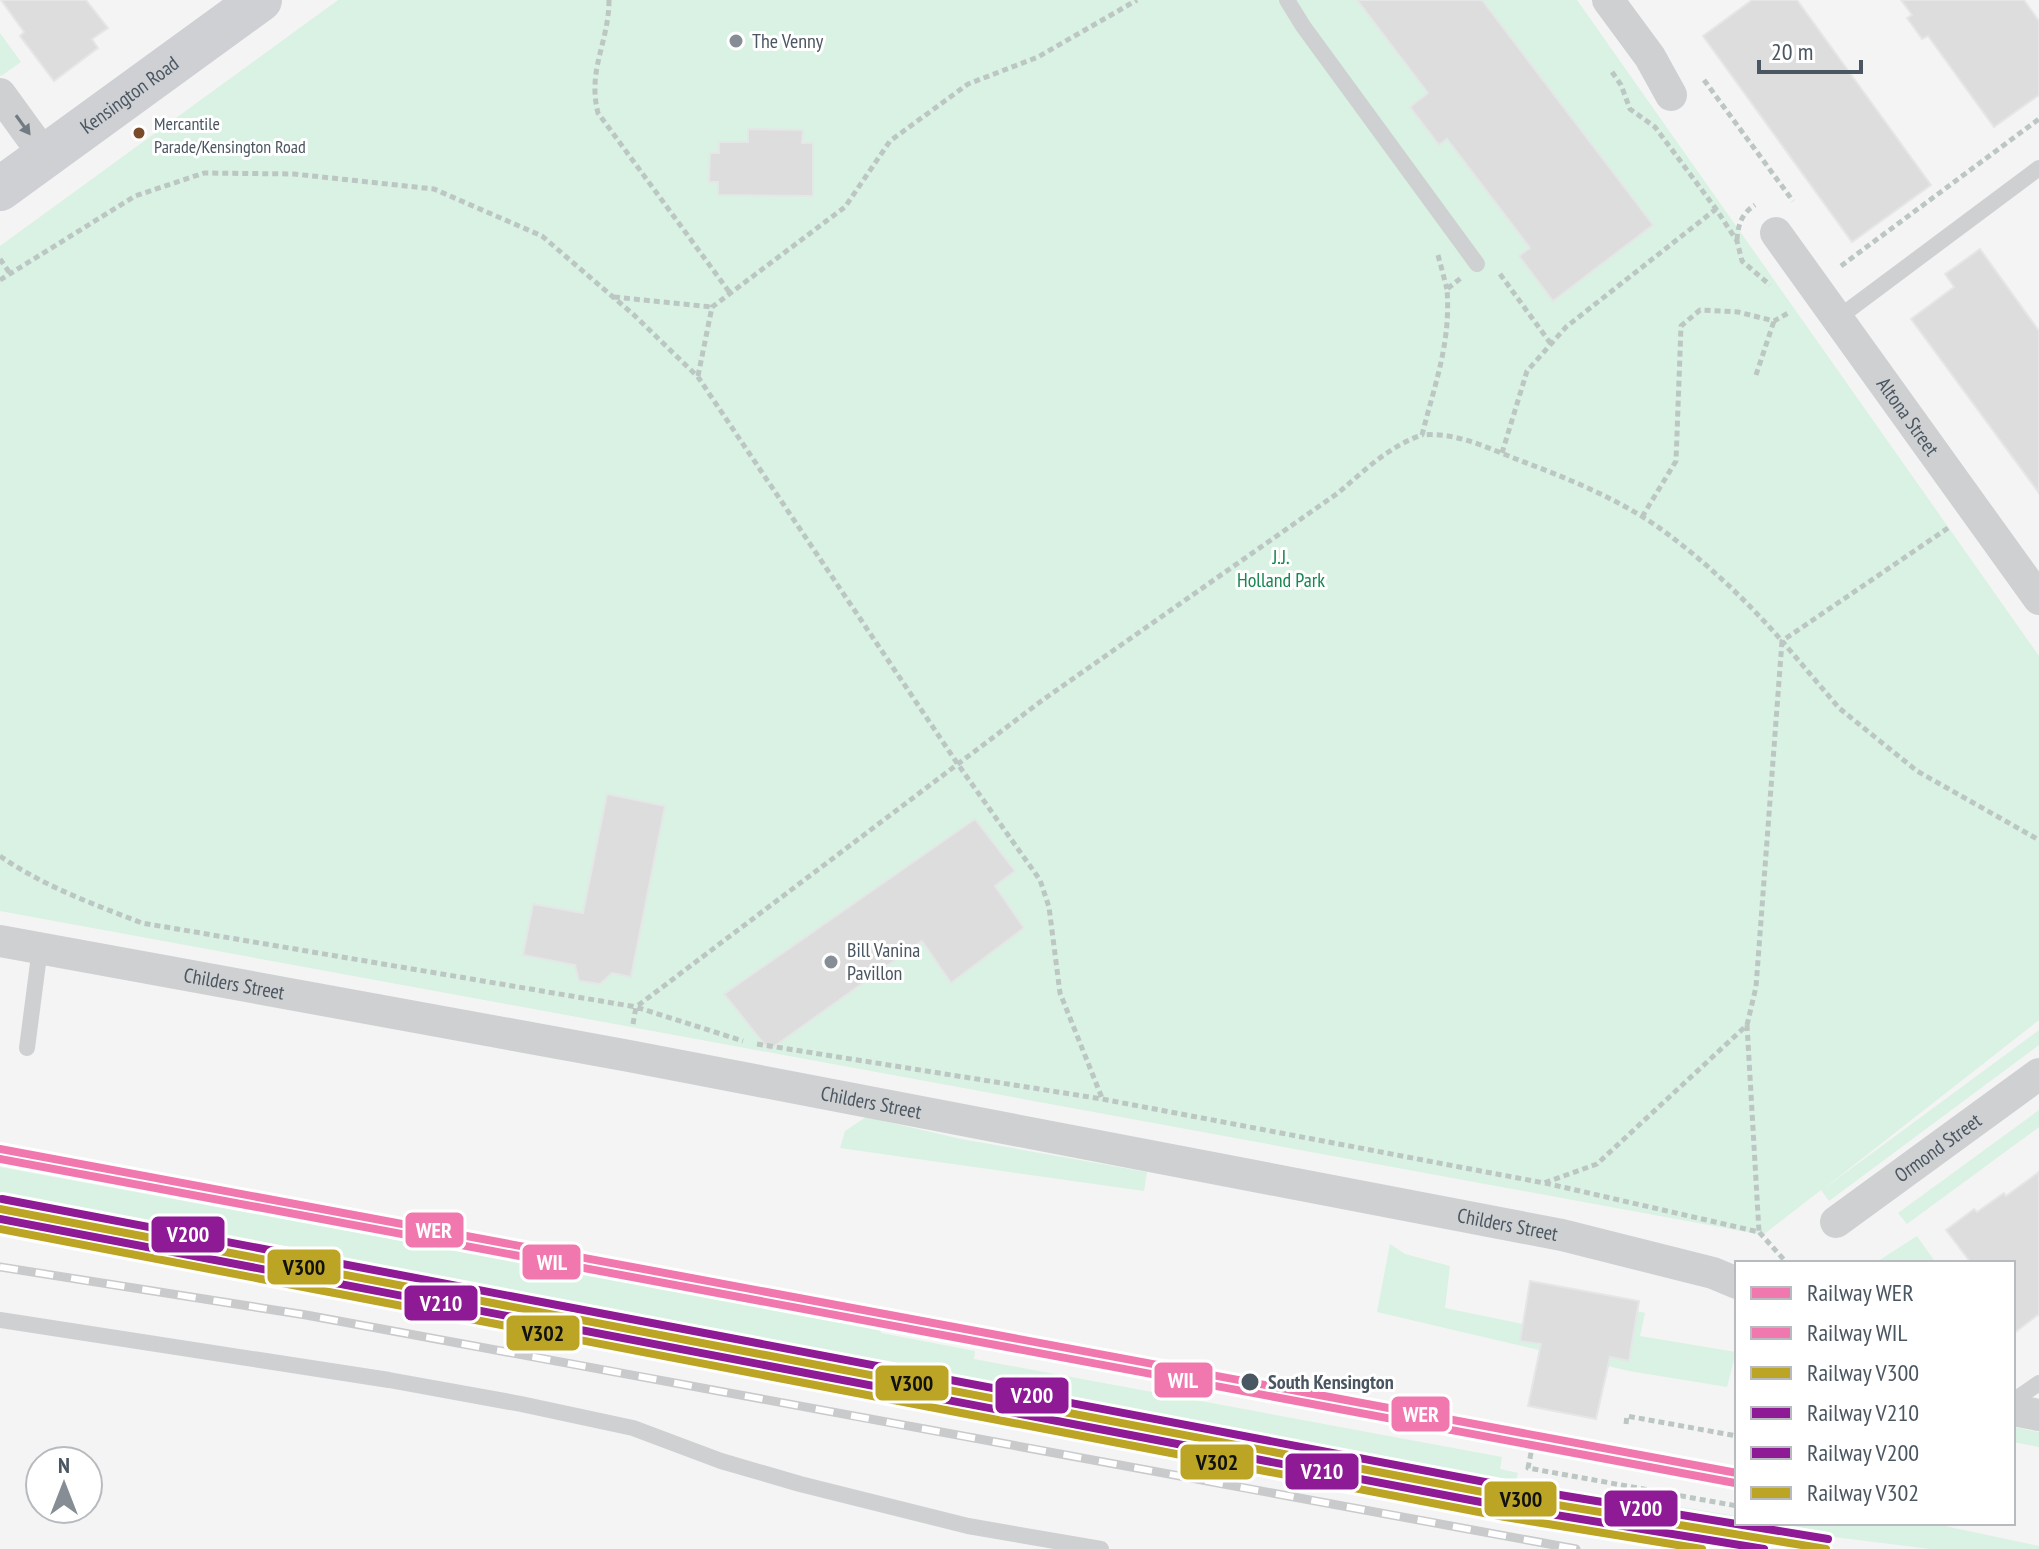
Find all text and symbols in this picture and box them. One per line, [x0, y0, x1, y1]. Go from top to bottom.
scale bar [1759, 24, 1861, 74]
place label: The Venny [752, 28, 824, 54]
marker: The Venny [727, 32, 745, 50]
text: 20 m [1771, 36, 1813, 67]
street label: Kensington Road [75, 50, 184, 139]
place label: Mercantile Parade/Kensington Road [154, 112, 306, 158]
one-way arrow [15, 115, 30, 136]
marker: Mercantile Parade/Kensington Road [131, 125, 147, 141]
street label: Altona Street [1871, 372, 1945, 461]
park label: J.J. Holland Park [1237, 544, 1325, 593]
place label: Bill Vanina Pavillon [847, 937, 920, 986]
marker: Bill Vanina Pavillon [822, 953, 840, 971]
street label: Childers Street [182, 962, 287, 1006]
street label: Childers Street [819, 1080, 924, 1125]
street label: Ormond Street [1889, 1107, 1987, 1188]
street label: Childers Street [1455, 1202, 1561, 1247]
line badge: WER [404, 1211, 465, 1249]
line badge: V200 [150, 1215, 226, 1254]
text: WER [415, 1216, 452, 1244]
text: V200 [166, 1220, 209, 1248]
line badge: WIL [521, 1243, 582, 1281]
line badge: V300 [266, 1248, 342, 1286]
text: WIL [536, 1248, 568, 1276]
text: V300 [282, 1253, 325, 1281]
legend [1735, 1261, 2015, 1525]
text: Railway WER [1807, 1277, 1914, 1308]
line badge: V210 [403, 1284, 479, 1322]
text: V210 [419, 1289, 462, 1317]
line badge: V302 [505, 1314, 581, 1352]
text: Railway WIL [1807, 1317, 1907, 1348]
text: V302 [521, 1319, 564, 1347]
text: Railway V300 [1807, 1357, 1919, 1388]
line badge: WIL [1153, 1361, 1214, 1399]
line badge: V300 [874, 1364, 950, 1402]
text: WIL [1167, 1366, 1199, 1394]
text: V300 [890, 1369, 933, 1397]
place label: South Kensington [1268, 1369, 1394, 1395]
marker: South Kensington [1239, 1371, 1261, 1393]
line badge: V200 [994, 1376, 1070, 1415]
text: V200 [1010, 1381, 1053, 1409]
line badge: WER [1390, 1395, 1451, 1433]
text: Railway V210 [1807, 1397, 1919, 1428]
text: WER [1402, 1400, 1439, 1428]
text: Railway V200 [1807, 1437, 1919, 1468]
line badge: V302 [1179, 1443, 1255, 1481]
north arrow [24, 1445, 104, 1525]
text: V302 [1195, 1448, 1238, 1476]
text: N [58, 1451, 70, 1479]
line badge: V210 [1284, 1452, 1360, 1491]
text: V210 [1300, 1457, 1343, 1485]
text: Railway V302 [1807, 1477, 1919, 1508]
line badge: V300 [1483, 1480, 1558, 1518]
text: V300 [1499, 1485, 1542, 1513]
line badge: V200 [1603, 1489, 1679, 1528]
text: V200 [1619, 1494, 1662, 1522]

